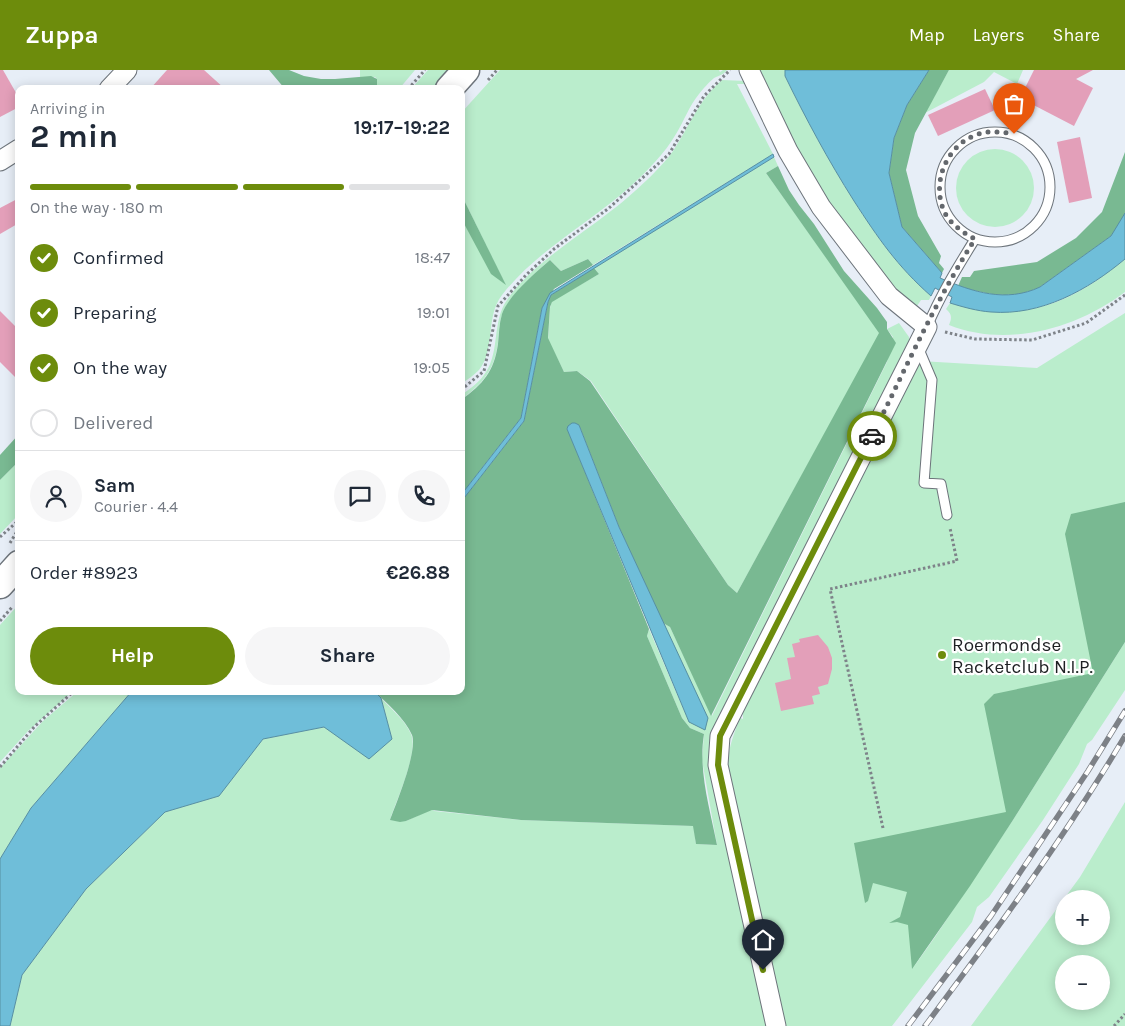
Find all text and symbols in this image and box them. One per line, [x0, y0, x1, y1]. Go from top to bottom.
text: Zuppa [25, 21, 98, 49]
text: Map [909, 24, 945, 46]
text: Layers [973, 24, 1025, 46]
text: Share [1053, 24, 1100, 46]
pin [993, 83, 1035, 134]
icon: bag [1000, 90, 1028, 118]
text: Arriving in [30, 99, 105, 118]
text: 19:17–19:22 [354, 117, 450, 139]
text: 2 min [30, 118, 118, 155]
text: On the way · 180 m [30, 198, 163, 217]
icon: check [30, 244, 58, 272]
text: Confirmed [73, 247, 164, 269]
text: 18:47 [415, 248, 450, 267]
icon: check [30, 299, 58, 327]
text: Preparing [73, 302, 156, 324]
text: 19:01 [417, 303, 450, 322]
icon: check [30, 354, 58, 382]
text: On the way [73, 357, 167, 379]
text: 19:05 [413, 358, 450, 377]
courier [847, 411, 897, 461]
text: Delivered [73, 412, 153, 434]
icon: car [858, 422, 886, 450]
button: person [30, 470, 82, 522]
button: chat [334, 470, 386, 522]
button: phone [398, 470, 450, 522]
text: Sam [94, 475, 135, 497]
text: Courier · 4.4 [94, 497, 178, 516]
text: Order #8923 [30, 562, 138, 584]
text: €26.88 [386, 562, 450, 584]
button: Help [30, 627, 235, 685]
button: Share [245, 627, 450, 685]
place label: Roermondse Racketclub N.I.P. [952, 634, 1093, 678]
marker: Roermondse Racketclub N.I.P. [936, 649, 948, 661]
map controls [1055, 890, 1110, 1010]
button: + [1055, 890, 1110, 945]
pin [742, 919, 784, 970]
icon: home [749, 926, 777, 954]
button: − [1055, 955, 1110, 1010]

